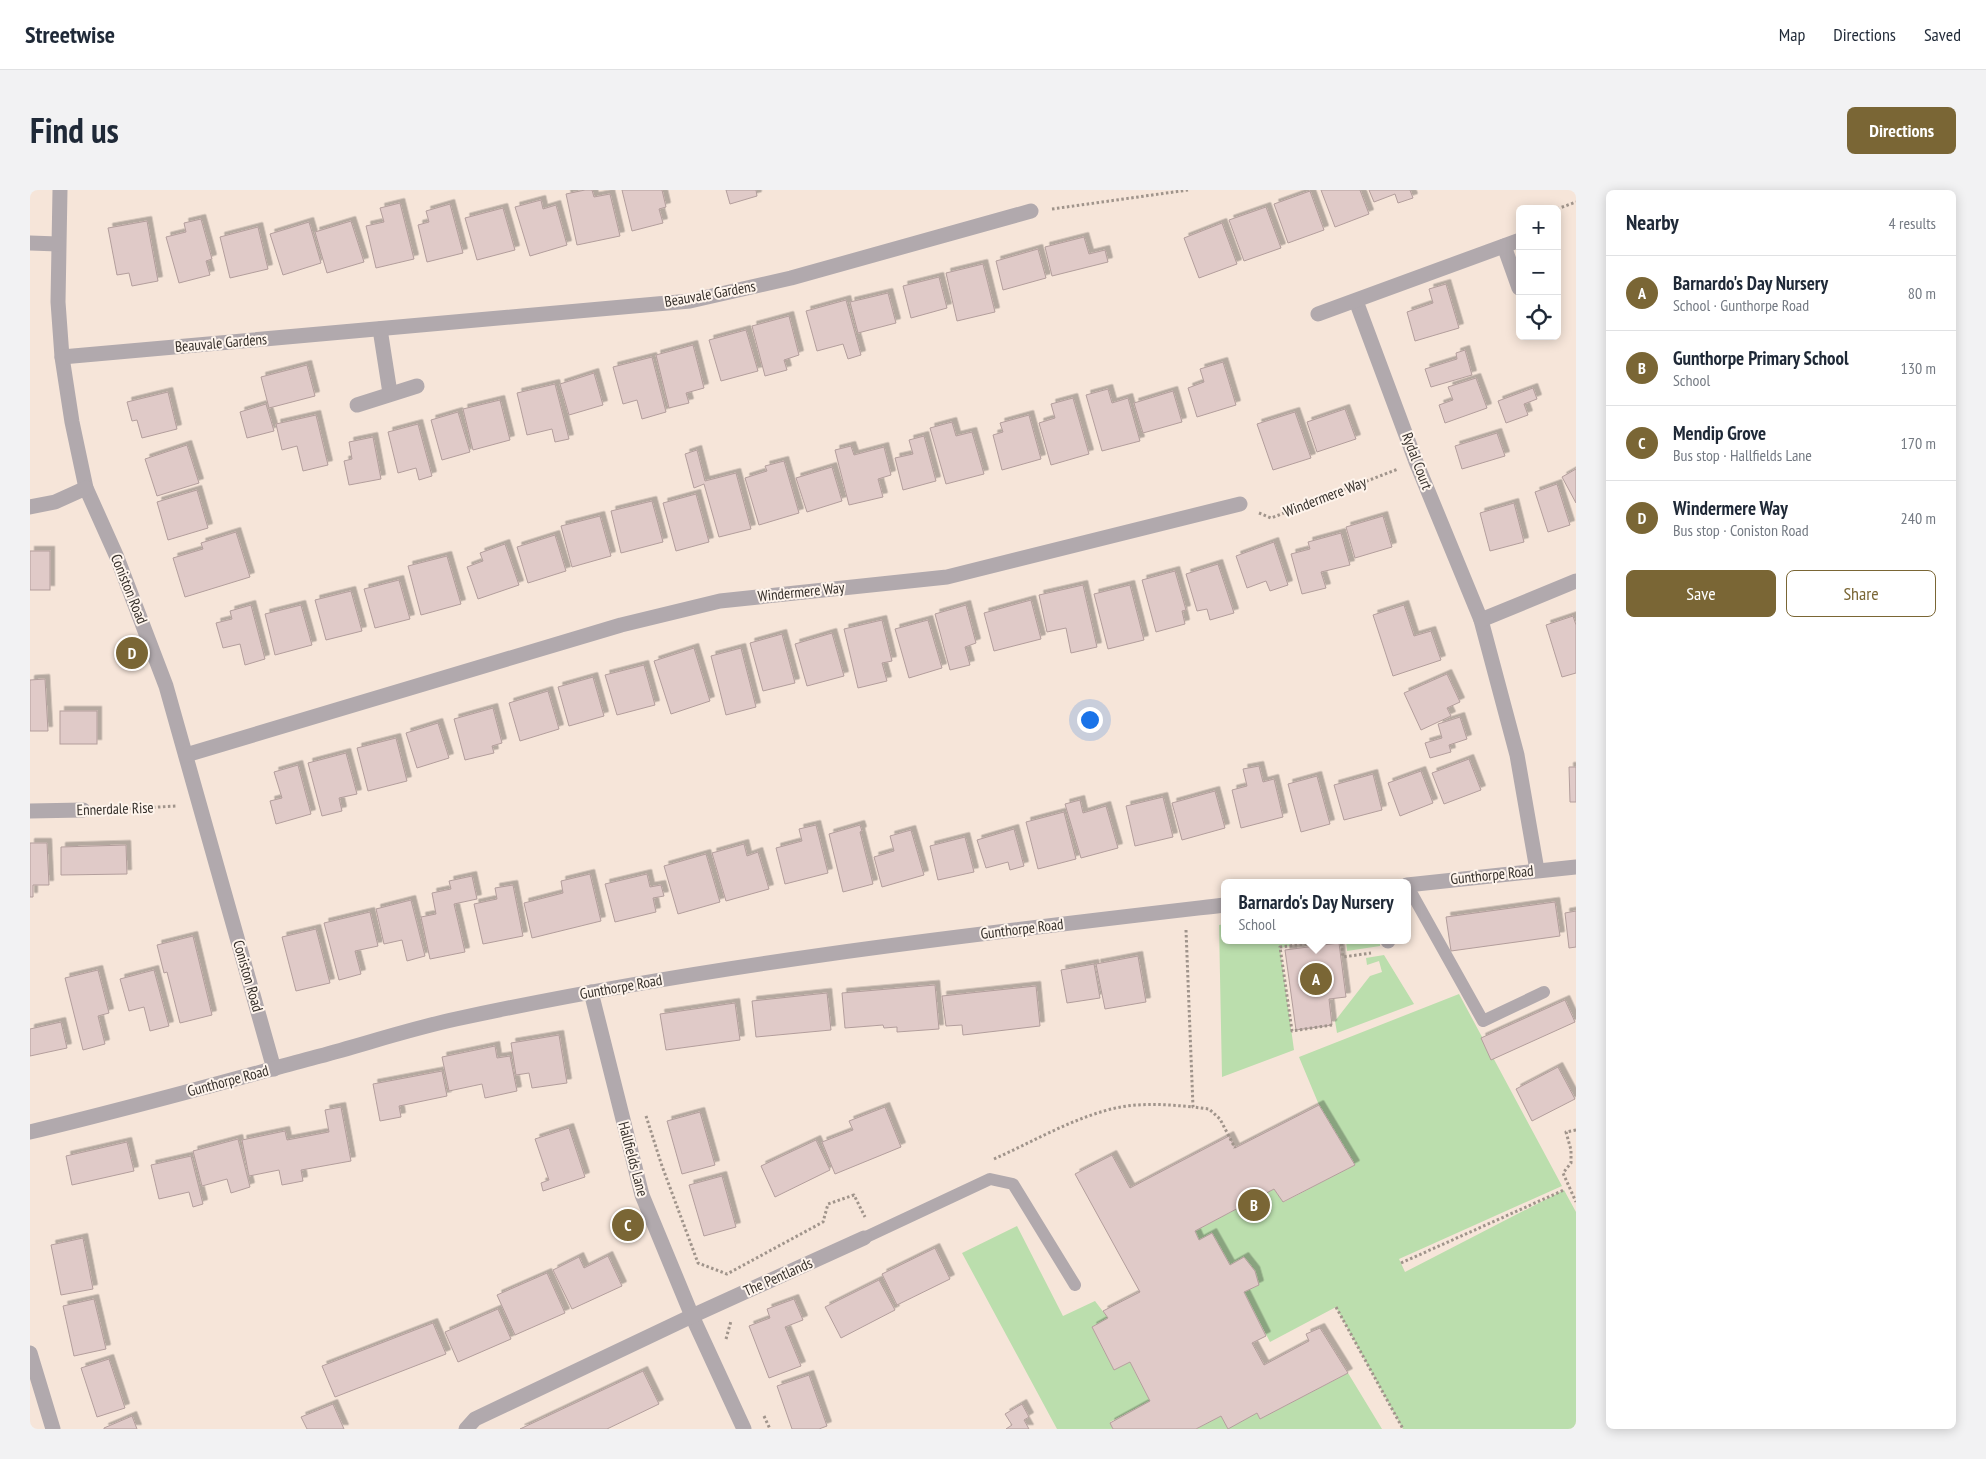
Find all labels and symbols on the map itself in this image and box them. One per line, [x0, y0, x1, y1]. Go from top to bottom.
street label: Beauvale Gardens [663, 276, 757, 311]
street label: Beauvale Gardens [174, 329, 268, 356]
street label: Rydal Court [1398, 430, 1437, 492]
street label: Windermere Way [1281, 472, 1369, 521]
street label: Coniston Road [107, 551, 152, 627]
street label: Windermere Way [757, 577, 846, 606]
pin: D [116, 634, 148, 672]
your location [1077, 707, 1103, 733]
street label: Ennerdale Rise [76, 798, 154, 819]
street label: Gunthorpe Road [1450, 861, 1534, 888]
street label: Gunthorpe Road [979, 914, 1064, 943]
street label: Coniston Road [229, 938, 268, 1014]
pin: A [1300, 960, 1332, 998]
street label: Gunthorpe Road [578, 970, 664, 1003]
street label: Gunthorpe Road [185, 1061, 271, 1100]
street label: Hallfields Lane [614, 1119, 653, 1198]
pin: B [1238, 1186, 1270, 1224]
pin: C [612, 1206, 644, 1244]
street label: The Pentlands [740, 1253, 815, 1300]

